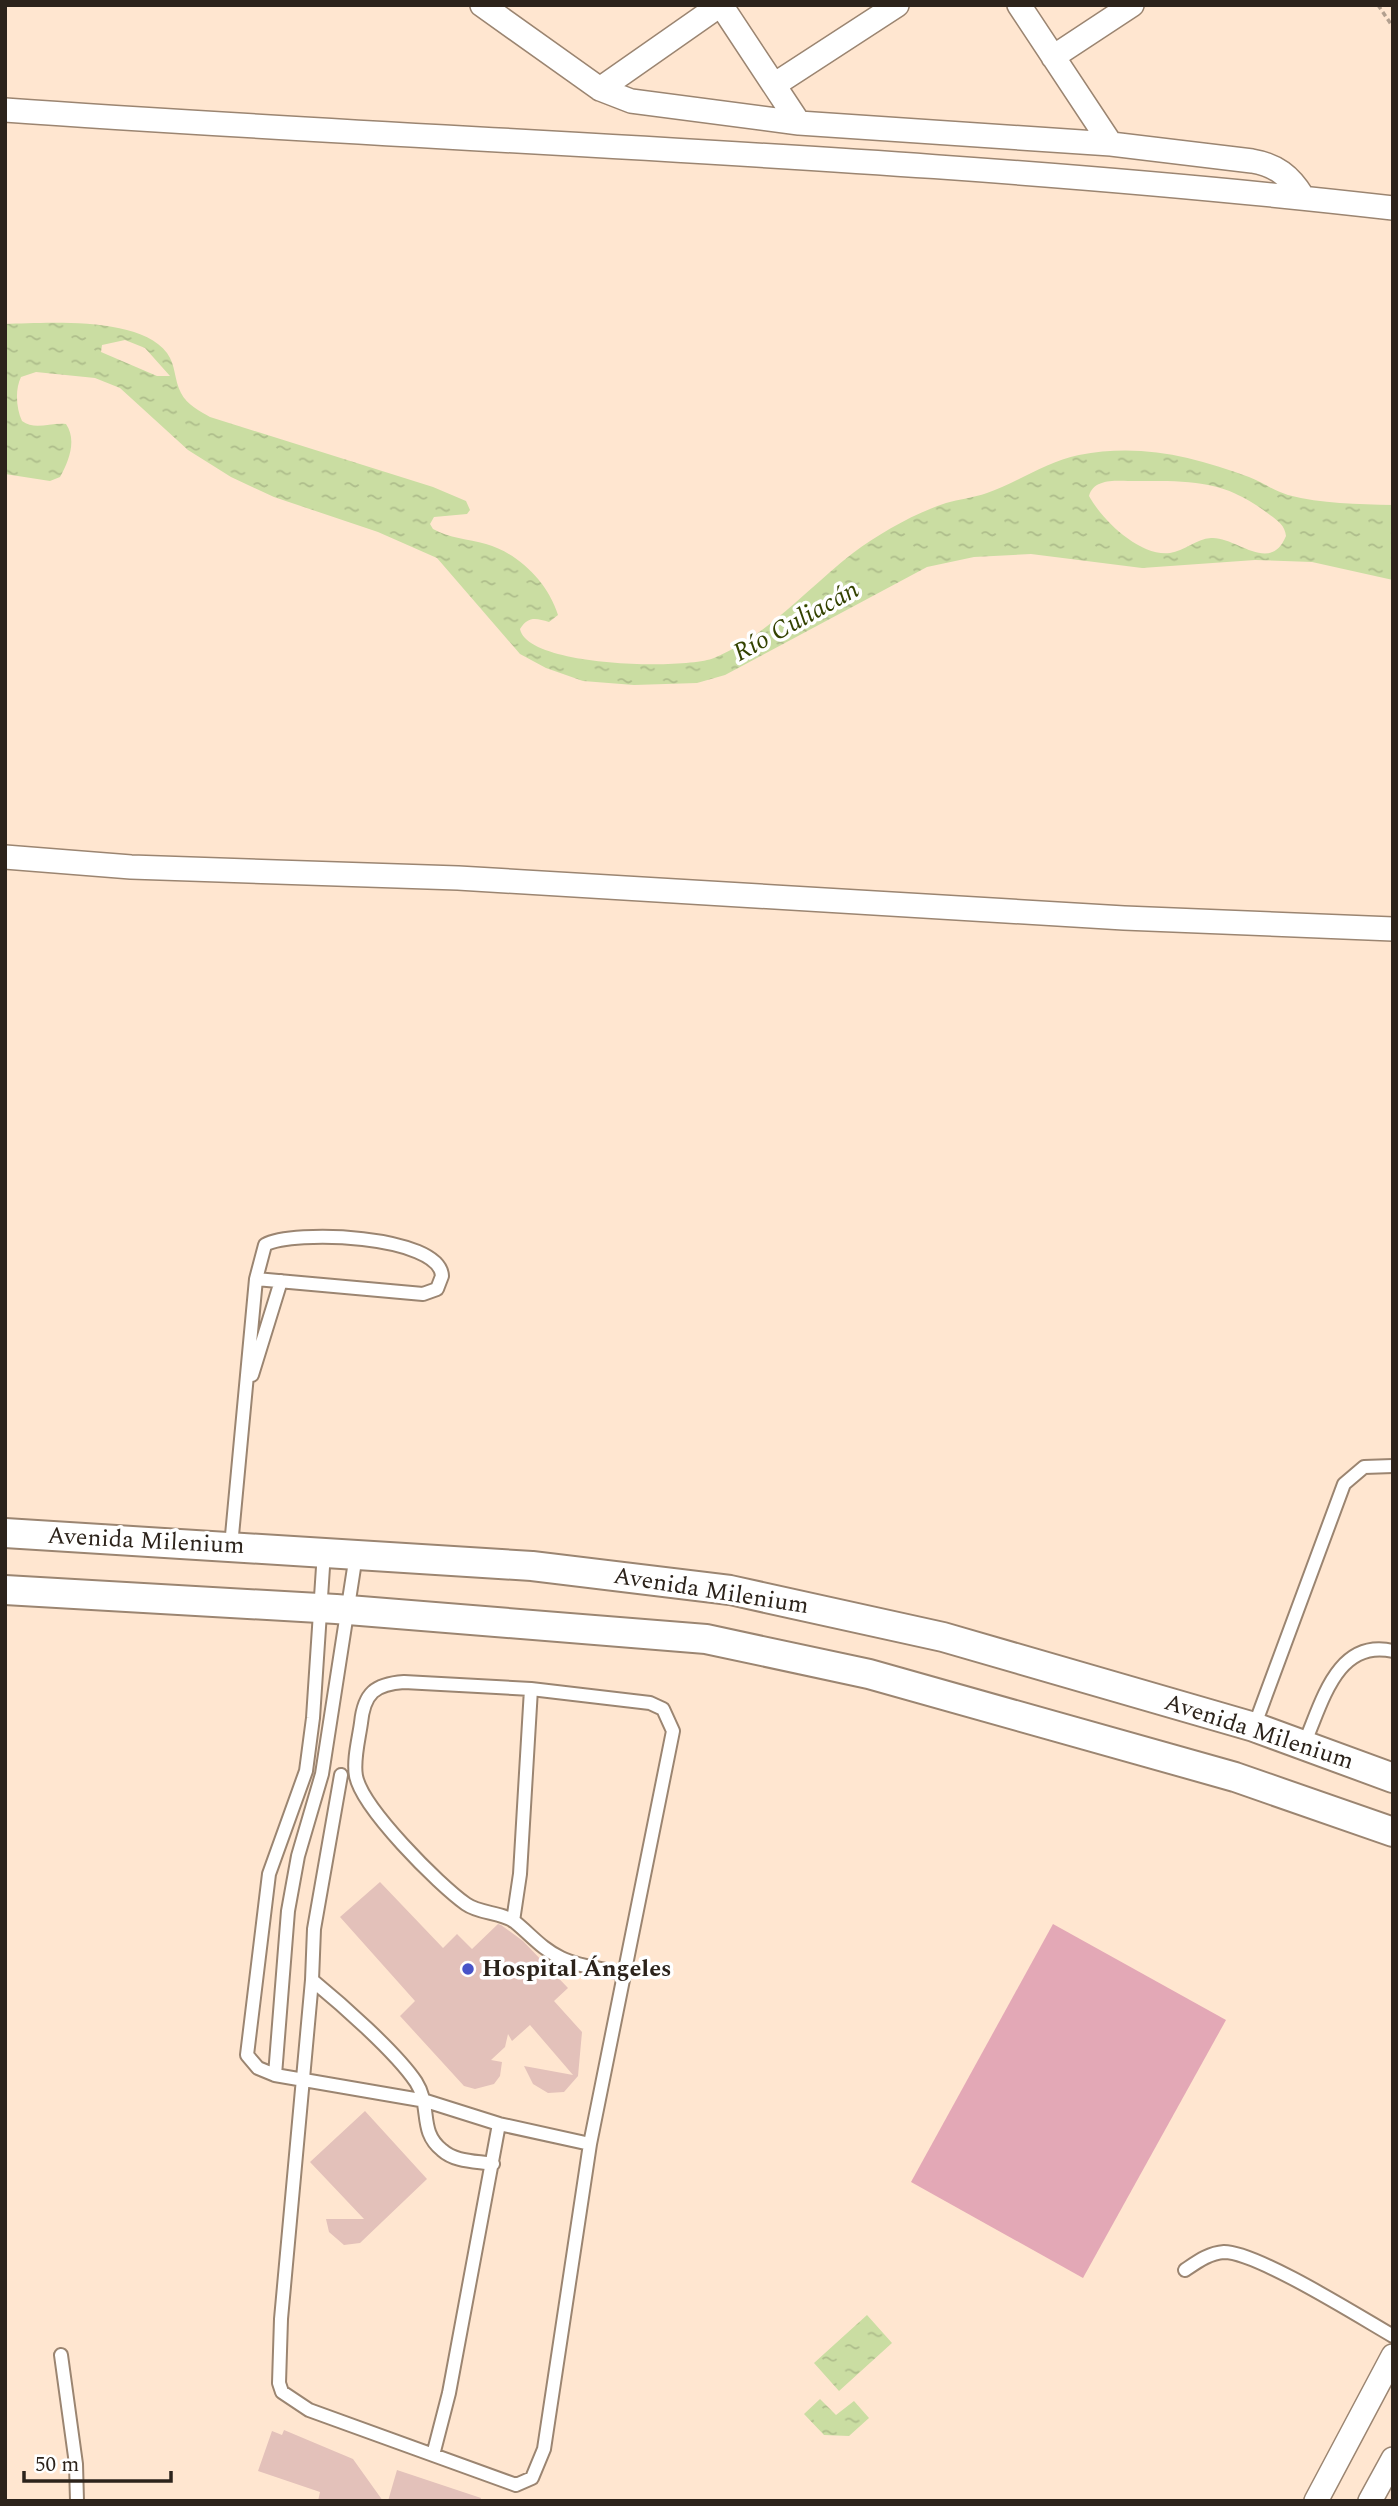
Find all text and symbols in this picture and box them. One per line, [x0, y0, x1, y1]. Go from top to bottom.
water label: Río Culiacán [726, 570, 867, 672]
street label: Avenida Milenium [47, 1518, 245, 1564]
street label: Avenida Milenium [611, 1558, 811, 1624]
street label: Avenida Milenium [1160, 1684, 1358, 1780]
place label: Hospital Ángeles [482, 1951, 672, 1987]
marker: Hospital Ángeles [460, 1961, 476, 1977]
scale bar [24, 2440, 172, 2484]
text: 50 m [35, 2449, 79, 2481]

